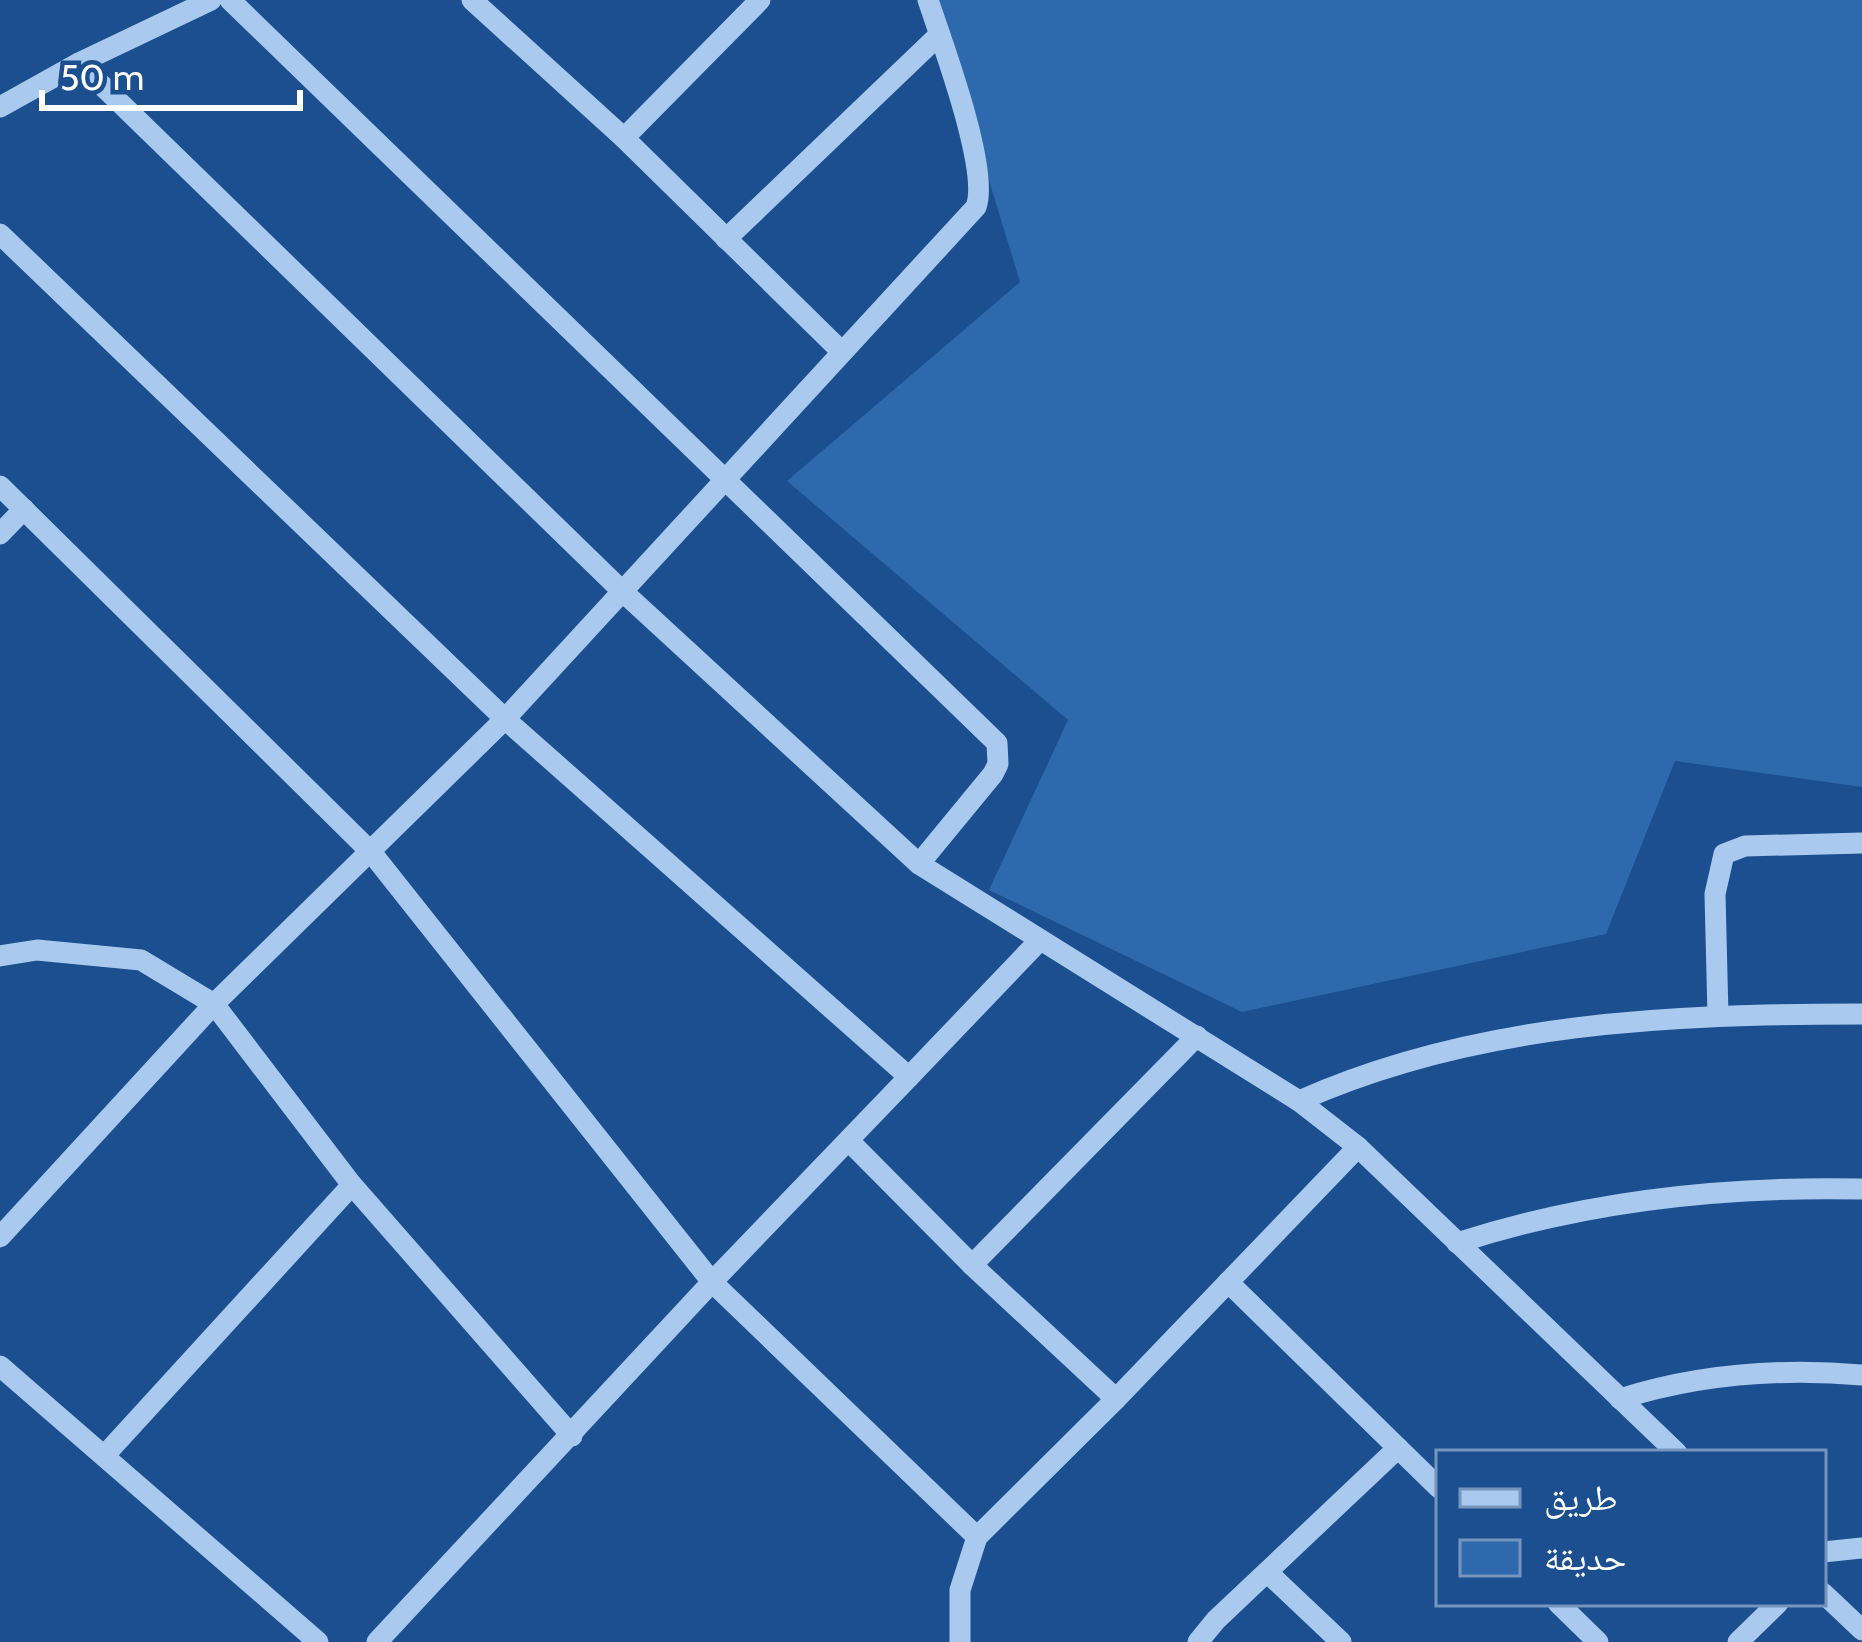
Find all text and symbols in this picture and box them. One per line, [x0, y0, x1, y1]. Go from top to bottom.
scale bar [42, 36, 300, 110]
text: 50 m [60, 55, 144, 99]
legend [1436, 1450, 1826, 1606]
text: طريق [1544, 1475, 1618, 1519]
text: حديقة [1544, 1535, 1627, 1579]

